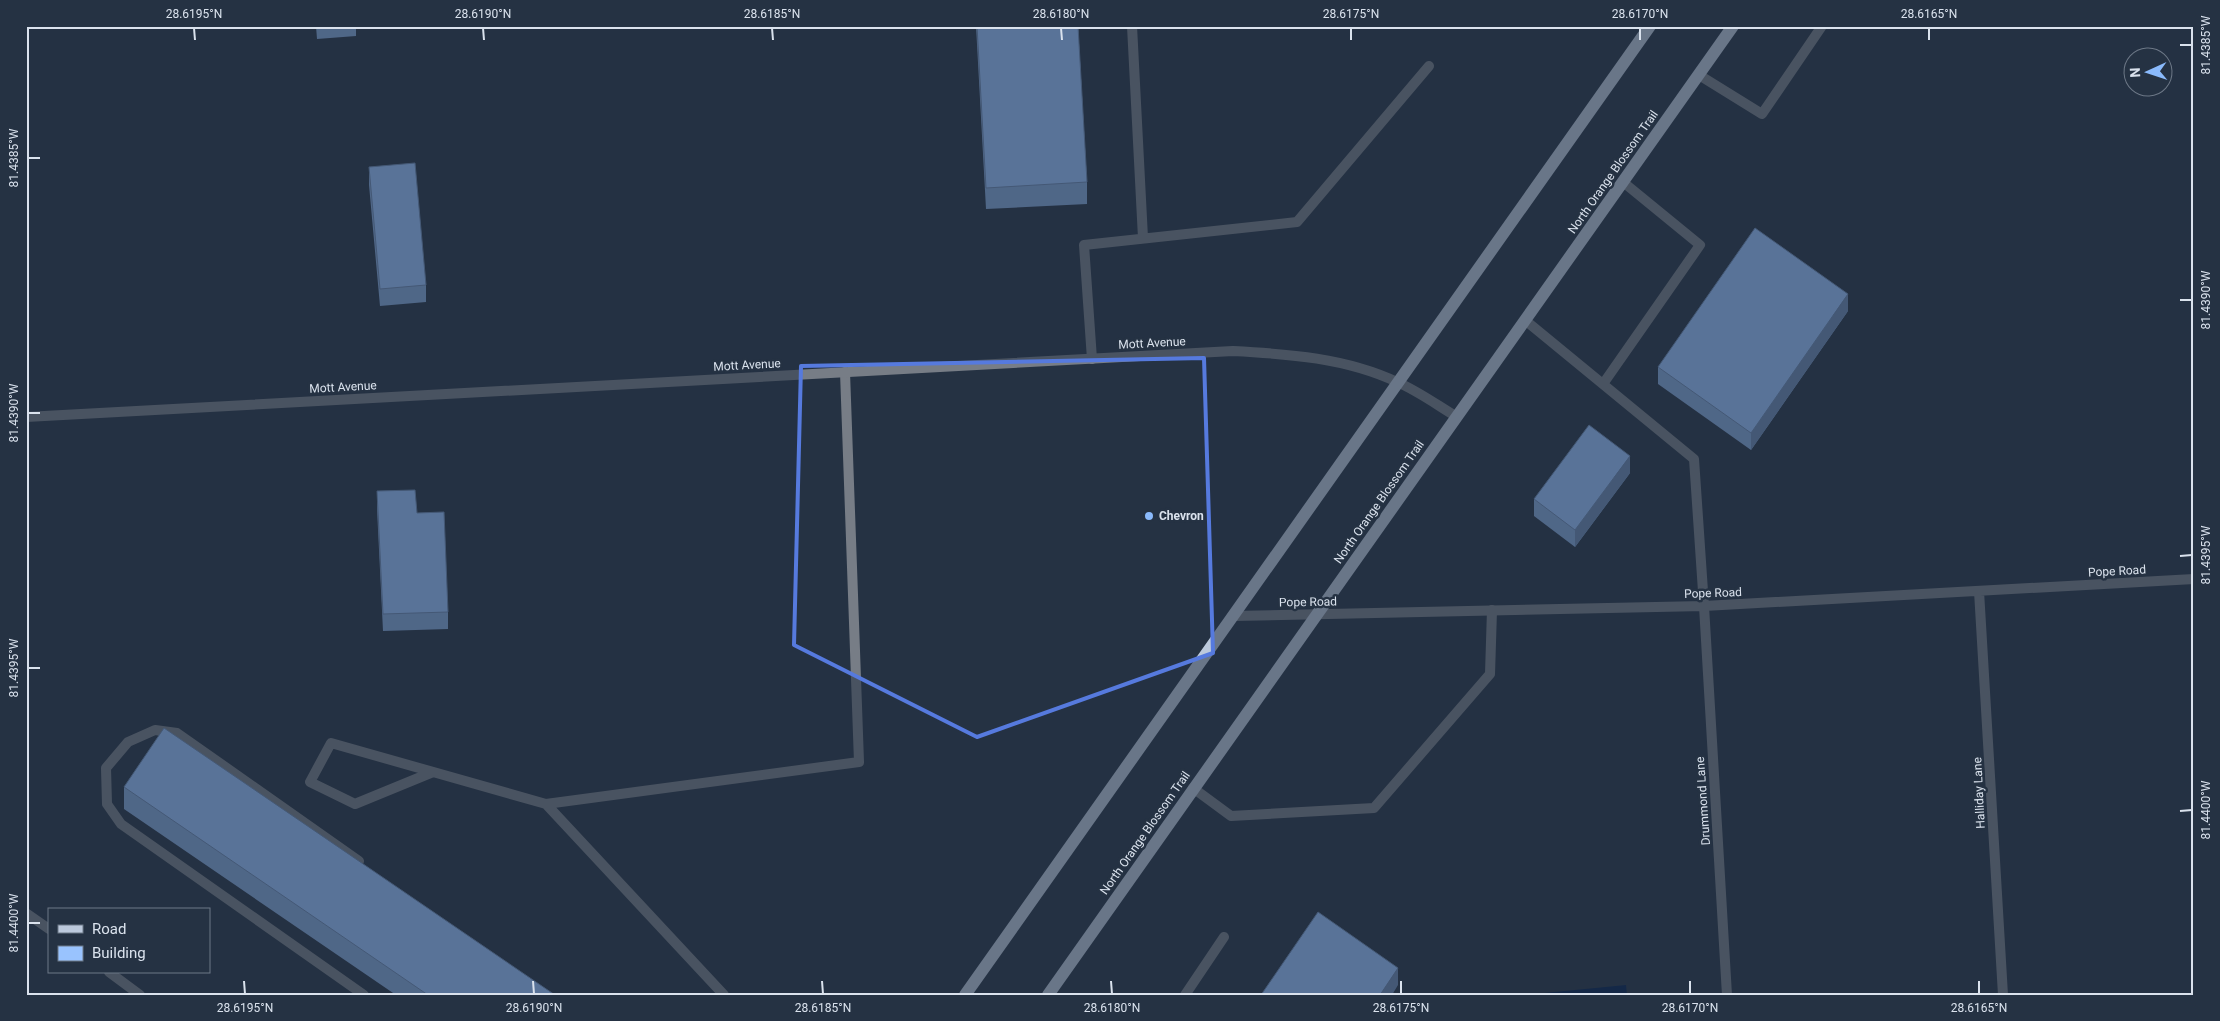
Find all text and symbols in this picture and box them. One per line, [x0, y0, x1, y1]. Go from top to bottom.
text: 28.6195°N [166, 7, 222, 21]
text: 28.6190°N [455, 7, 511, 21]
text: 28.6185°N [744, 7, 800, 21]
text: 28.6180°N [1033, 7, 1089, 21]
text: 28.6175°N [1323, 7, 1379, 21]
text: 28.6170°N [1612, 7, 1668, 21]
text: 28.6165°N [1901, 7, 1957, 21]
text: 81.4385°W [2199, 15, 2213, 74]
north arrow [2122, 48, 2172, 98]
text: N [2127, 67, 2143, 78]
street label: North Orange Blossom Trail [1565, 108, 1661, 236]
text: 81.4385°W [7, 128, 21, 187]
text: 81.4390°W [2199, 270, 2213, 329]
street label: Mott Avenue [1118, 334, 1186, 352]
street label: Mott Avenue [713, 356, 781, 374]
street label: Mott Avenue [309, 378, 377, 396]
text: 81.4390°W [7, 383, 21, 442]
street label: North Orange Blossom Trail [1331, 438, 1427, 566]
place label: Chevron [1159, 509, 1204, 523]
marker: Chevron [1143, 510, 1155, 522]
text: 81.4395°W [2199, 525, 2213, 584]
street label: Pope Road [2088, 562, 2146, 580]
street label: Pope Road [1684, 585, 1742, 601]
street label: Pope Road [1279, 594, 1337, 610]
text: 81.4395°W [7, 638, 21, 697]
street label: Drummond Lane [1693, 756, 1713, 846]
street label: Halliday Lane [1970, 757, 1988, 829]
street label: North Orange Blossom Trail [1097, 769, 1193, 897]
text: 81.4400°W [2199, 780, 2213, 839]
text: 81.4400°W [7, 893, 21, 952]
legend [48, 908, 210, 974]
text: Road [92, 920, 126, 938]
text: Building [92, 944, 146, 962]
text: 28.6195°N [217, 1001, 273, 1015]
text: 28.6190°N [506, 1001, 562, 1015]
text: 28.6185°N [795, 1001, 851, 1015]
text: 28.6180°N [1084, 1001, 1140, 1015]
text: 28.6175°N [1373, 1001, 1429, 1015]
text: 28.6170°N [1662, 1001, 1718, 1015]
text: 28.6165°N [1951, 1001, 2007, 1015]

